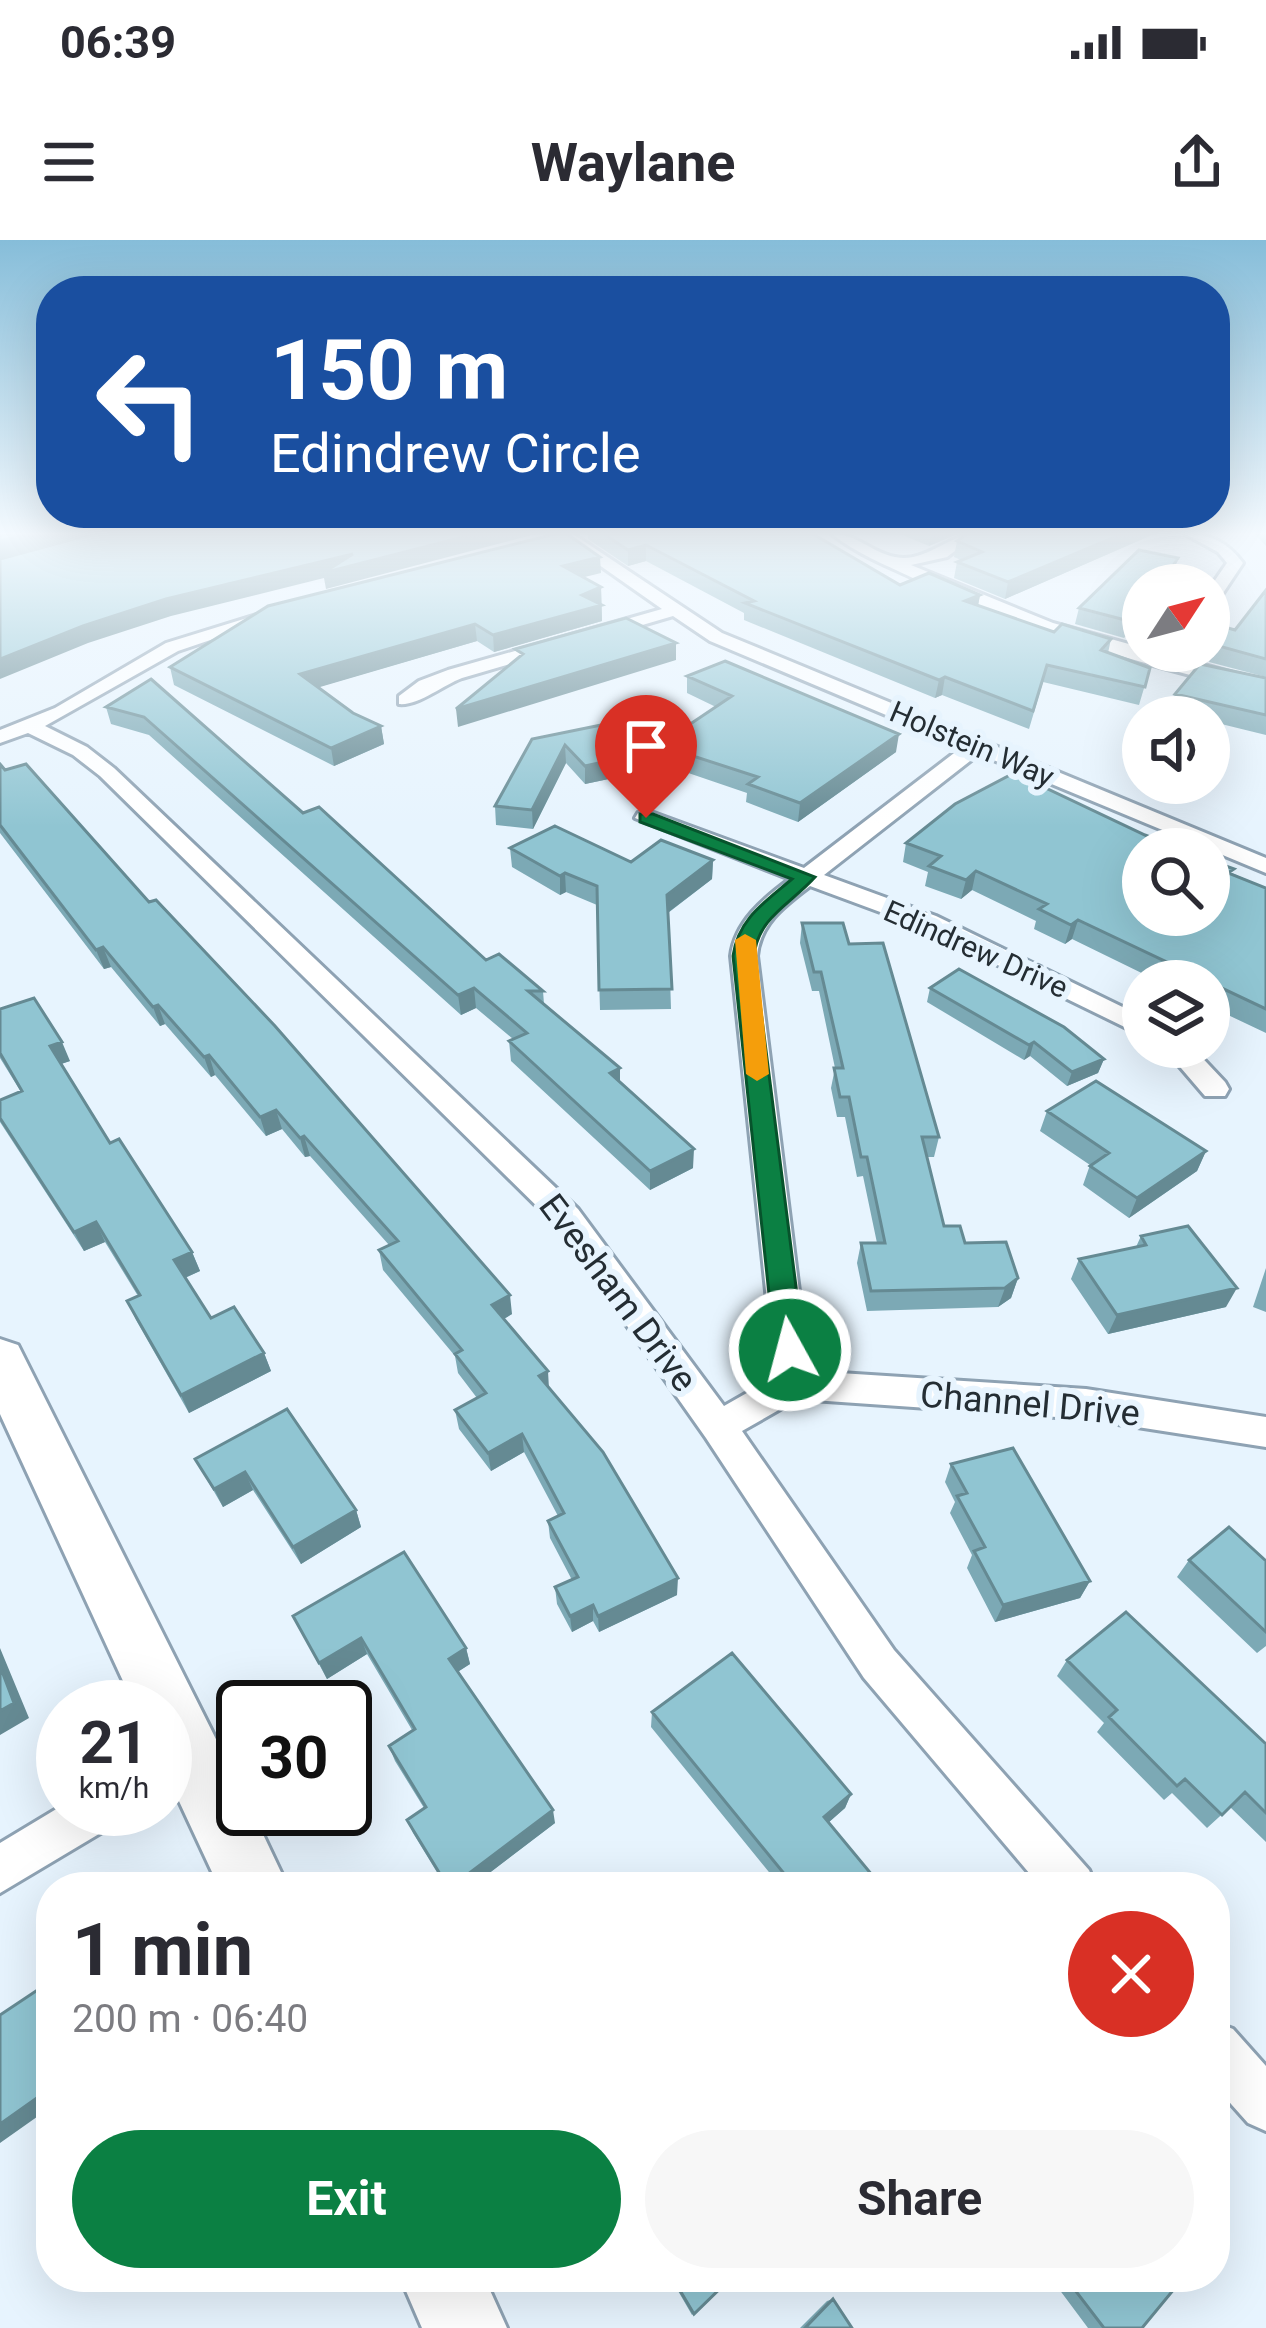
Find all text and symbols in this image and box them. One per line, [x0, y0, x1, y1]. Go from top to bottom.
text: 06:39 [60, 16, 176, 69]
icon: menu [36, 129, 102, 195]
icon: share [1164, 129, 1230, 195]
text: Waylane [531, 131, 735, 194]
text: 150 m [270, 321, 508, 420]
icon: left [72, 324, 228, 480]
text: Edindrew Circle [270, 422, 641, 485]
north arrow [1122, 564, 1230, 672]
map controls [1122, 564, 1230, 1068]
street label: Holstein Way [885, 694, 1059, 794]
pin [595, 695, 697, 818]
button: sound [1122, 696, 1230, 804]
icon: arrive [613, 713, 679, 779]
button: search [1122, 828, 1230, 936]
street label: Edindrew Drive [879, 893, 1073, 1005]
button: layers [1122, 960, 1230, 1068]
street label: Evesham Drive [530, 1186, 706, 1400]
position arrow [727, 1287, 853, 1413]
street label: Channel Drive [918, 1373, 1142, 1435]
speed limit sign: 30 [216, 1680, 372, 1836]
text: 21 [80, 1707, 148, 1778]
text: km/h [79, 1770, 149, 1805]
text: 1 min [72, 1908, 253, 1993]
button: close [1068, 1911, 1194, 2037]
text: 200 m · 06:40 [72, 1996, 308, 2042]
button: Exit [72, 2130, 621, 2268]
button: Share [645, 2130, 1194, 2268]

